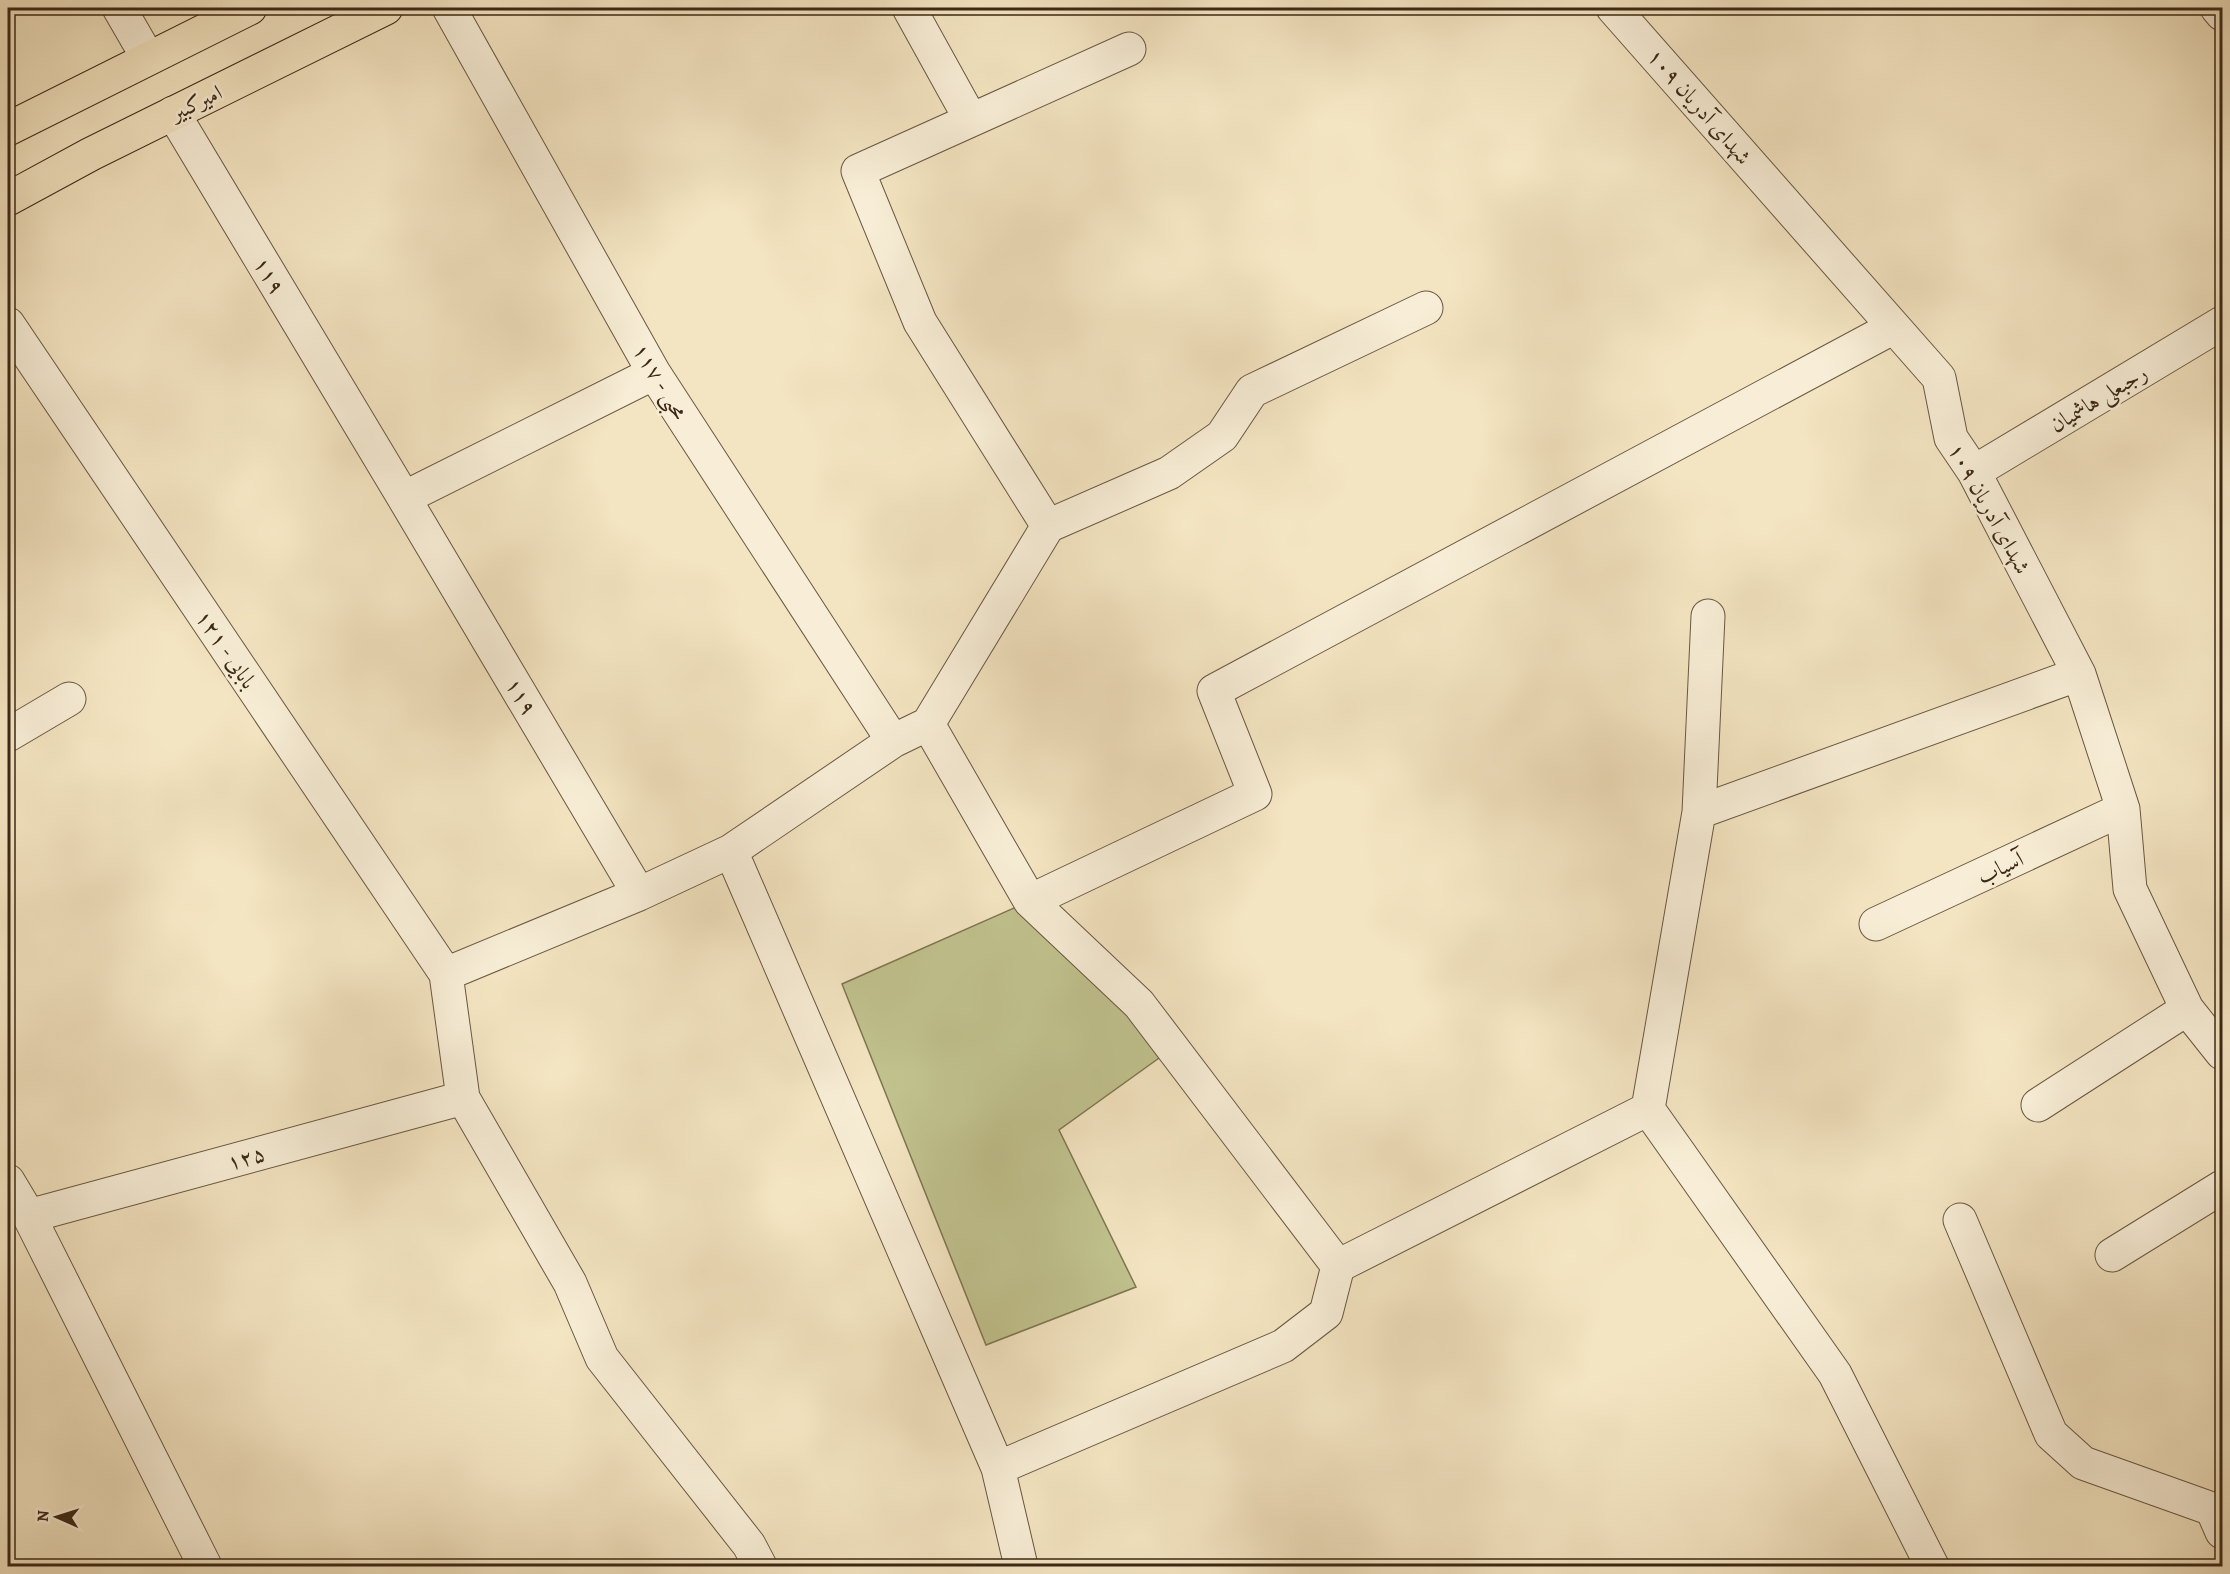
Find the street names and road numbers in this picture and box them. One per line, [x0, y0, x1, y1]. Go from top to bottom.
street label: شهدای آدریان ۱۰۹ [1640, 42, 1758, 171]
street label: امیرکبیر [164, 78, 227, 129]
street label: ۱۱۹ [246, 251, 292, 300]
street label: محبی - ۱۱۷ [623, 338, 695, 427]
street label: رجبعلی هاشمیان [2044, 358, 2153, 441]
street label: شهدای آدریان ۱۰۹ [1941, 438, 2037, 579]
street label: بابایی - ۱۲۱ [189, 604, 264, 695]
street label: ۱۱۹ [498, 672, 544, 721]
street label: آسیاب [1972, 843, 2031, 892]
street label: ۱۲۵ [224, 1138, 269, 1177]

